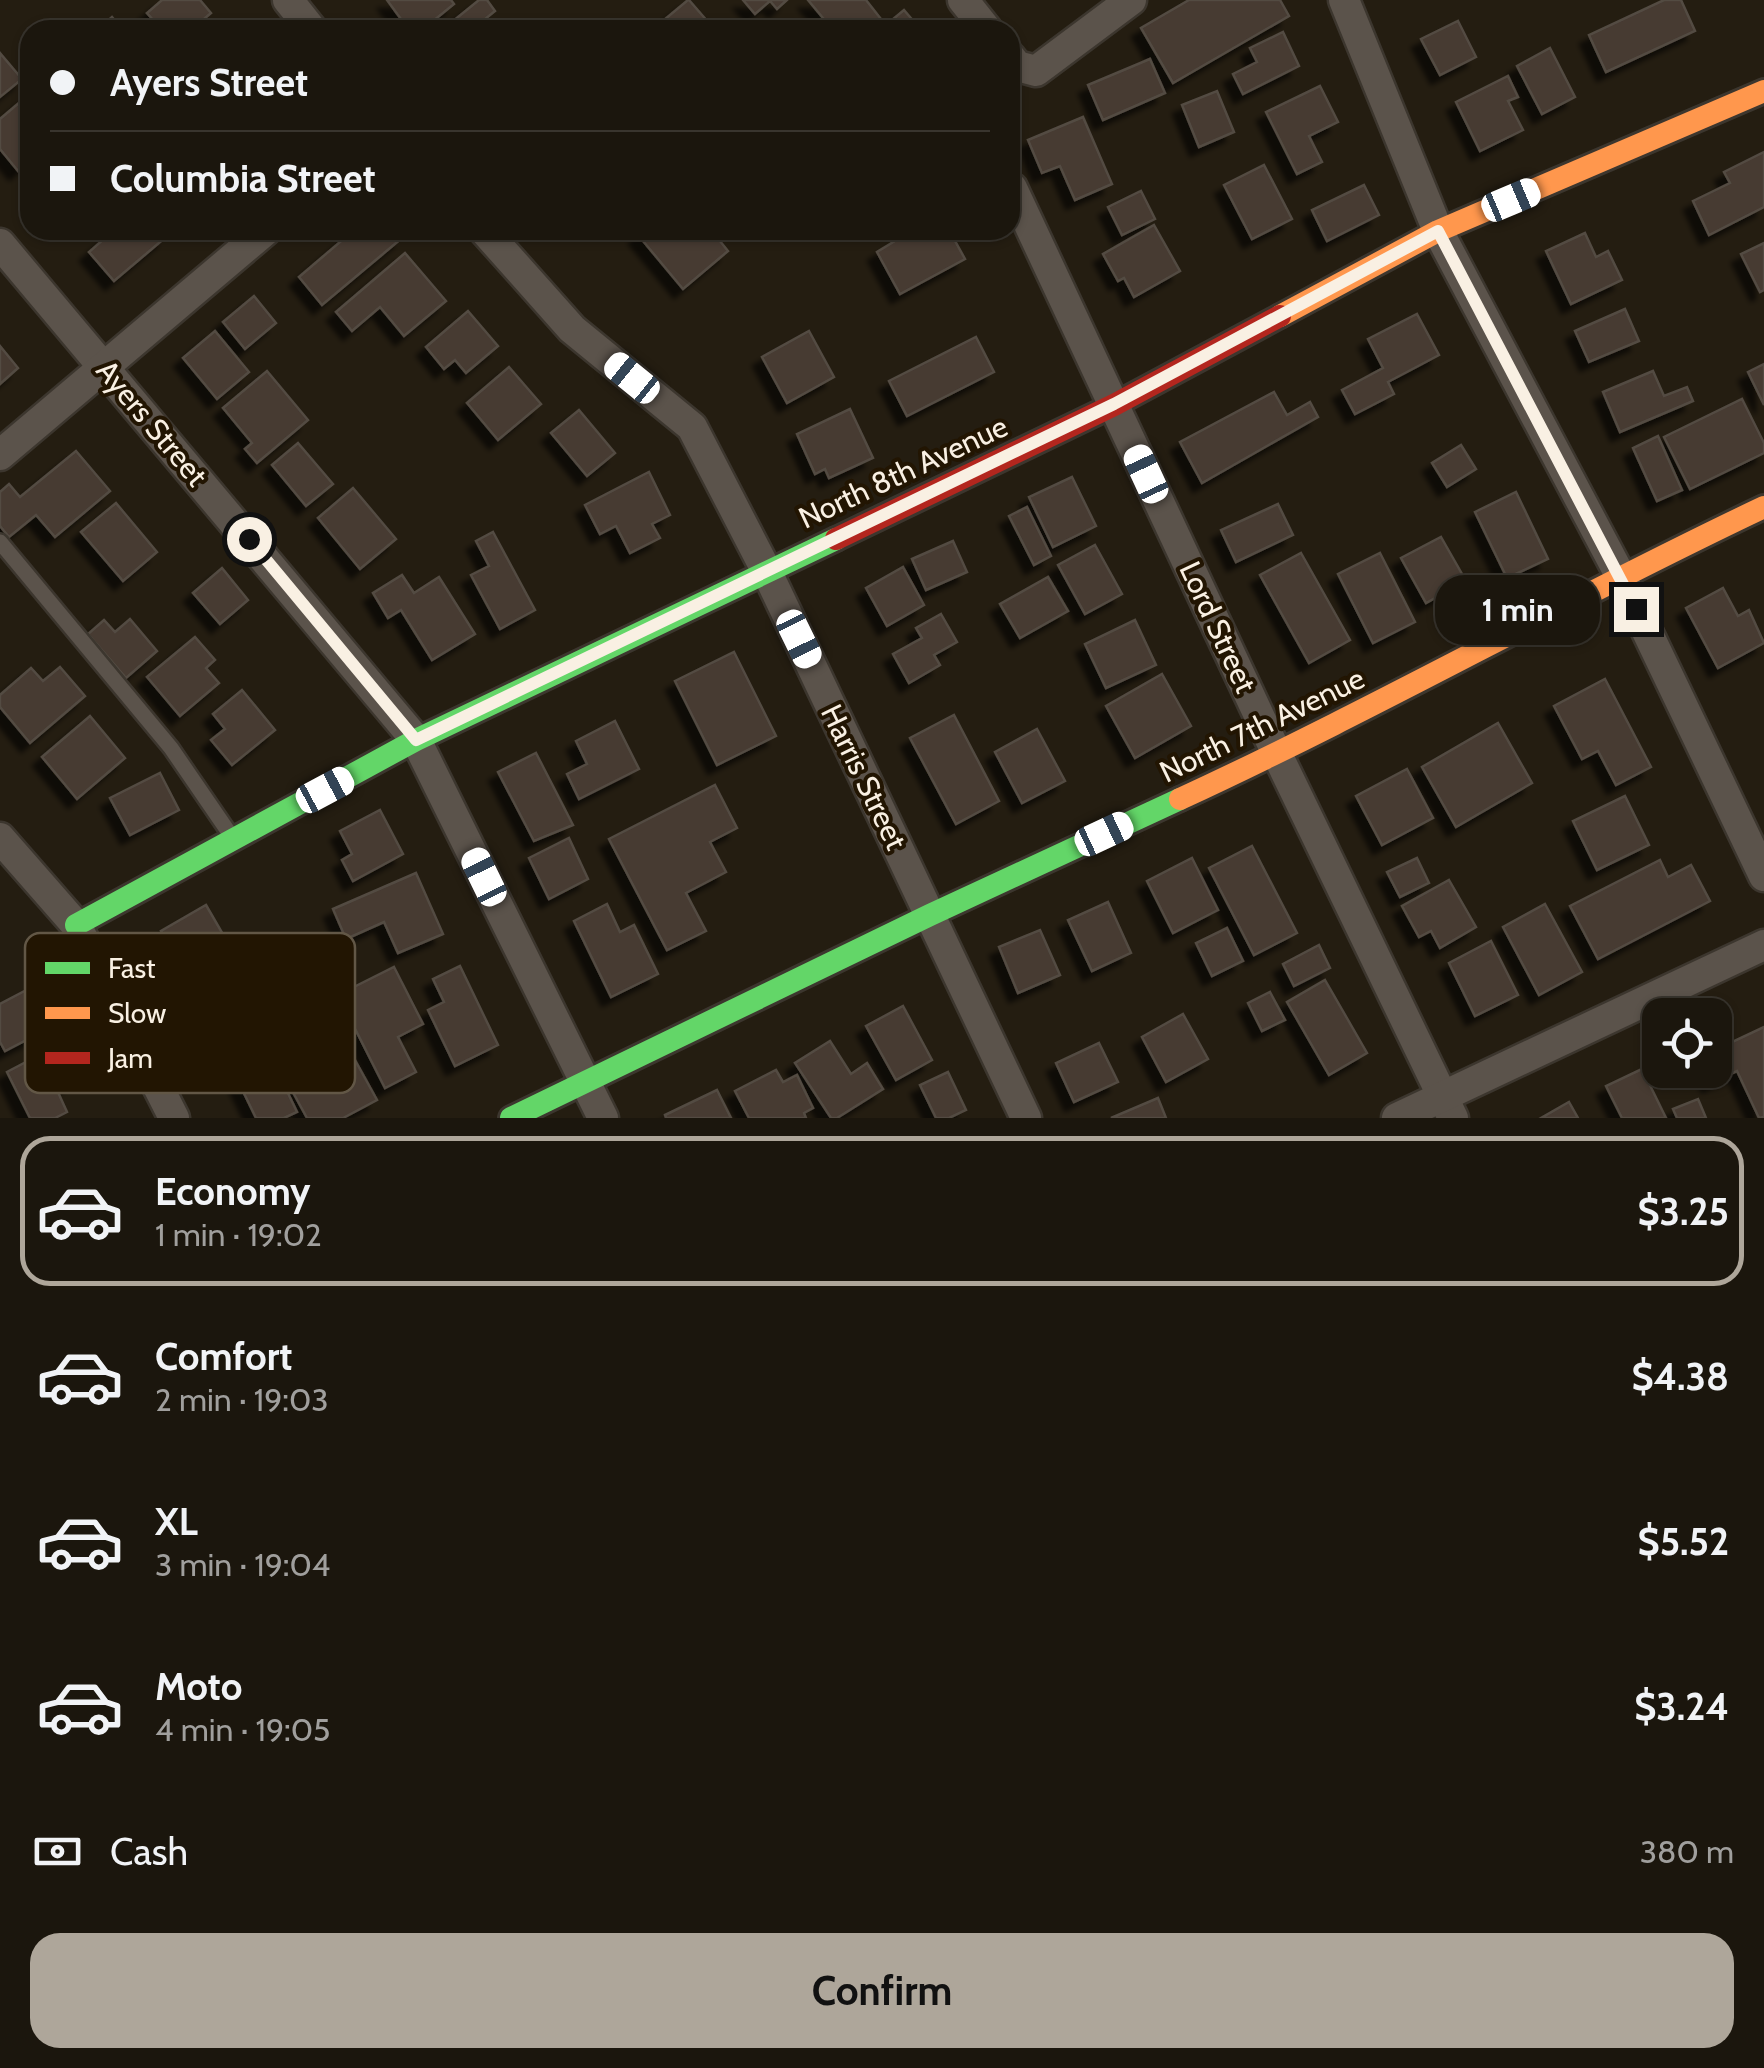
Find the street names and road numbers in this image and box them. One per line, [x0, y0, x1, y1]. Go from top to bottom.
street label: Ayers Street [89, 352, 215, 494]
street label: North 8th Avenue [793, 407, 1013, 537]
street label: Lord Street [1171, 555, 1265, 699]
street label: North 7th Avenue [1154, 659, 1370, 791]
street label: Harris Street [813, 698, 915, 856]

